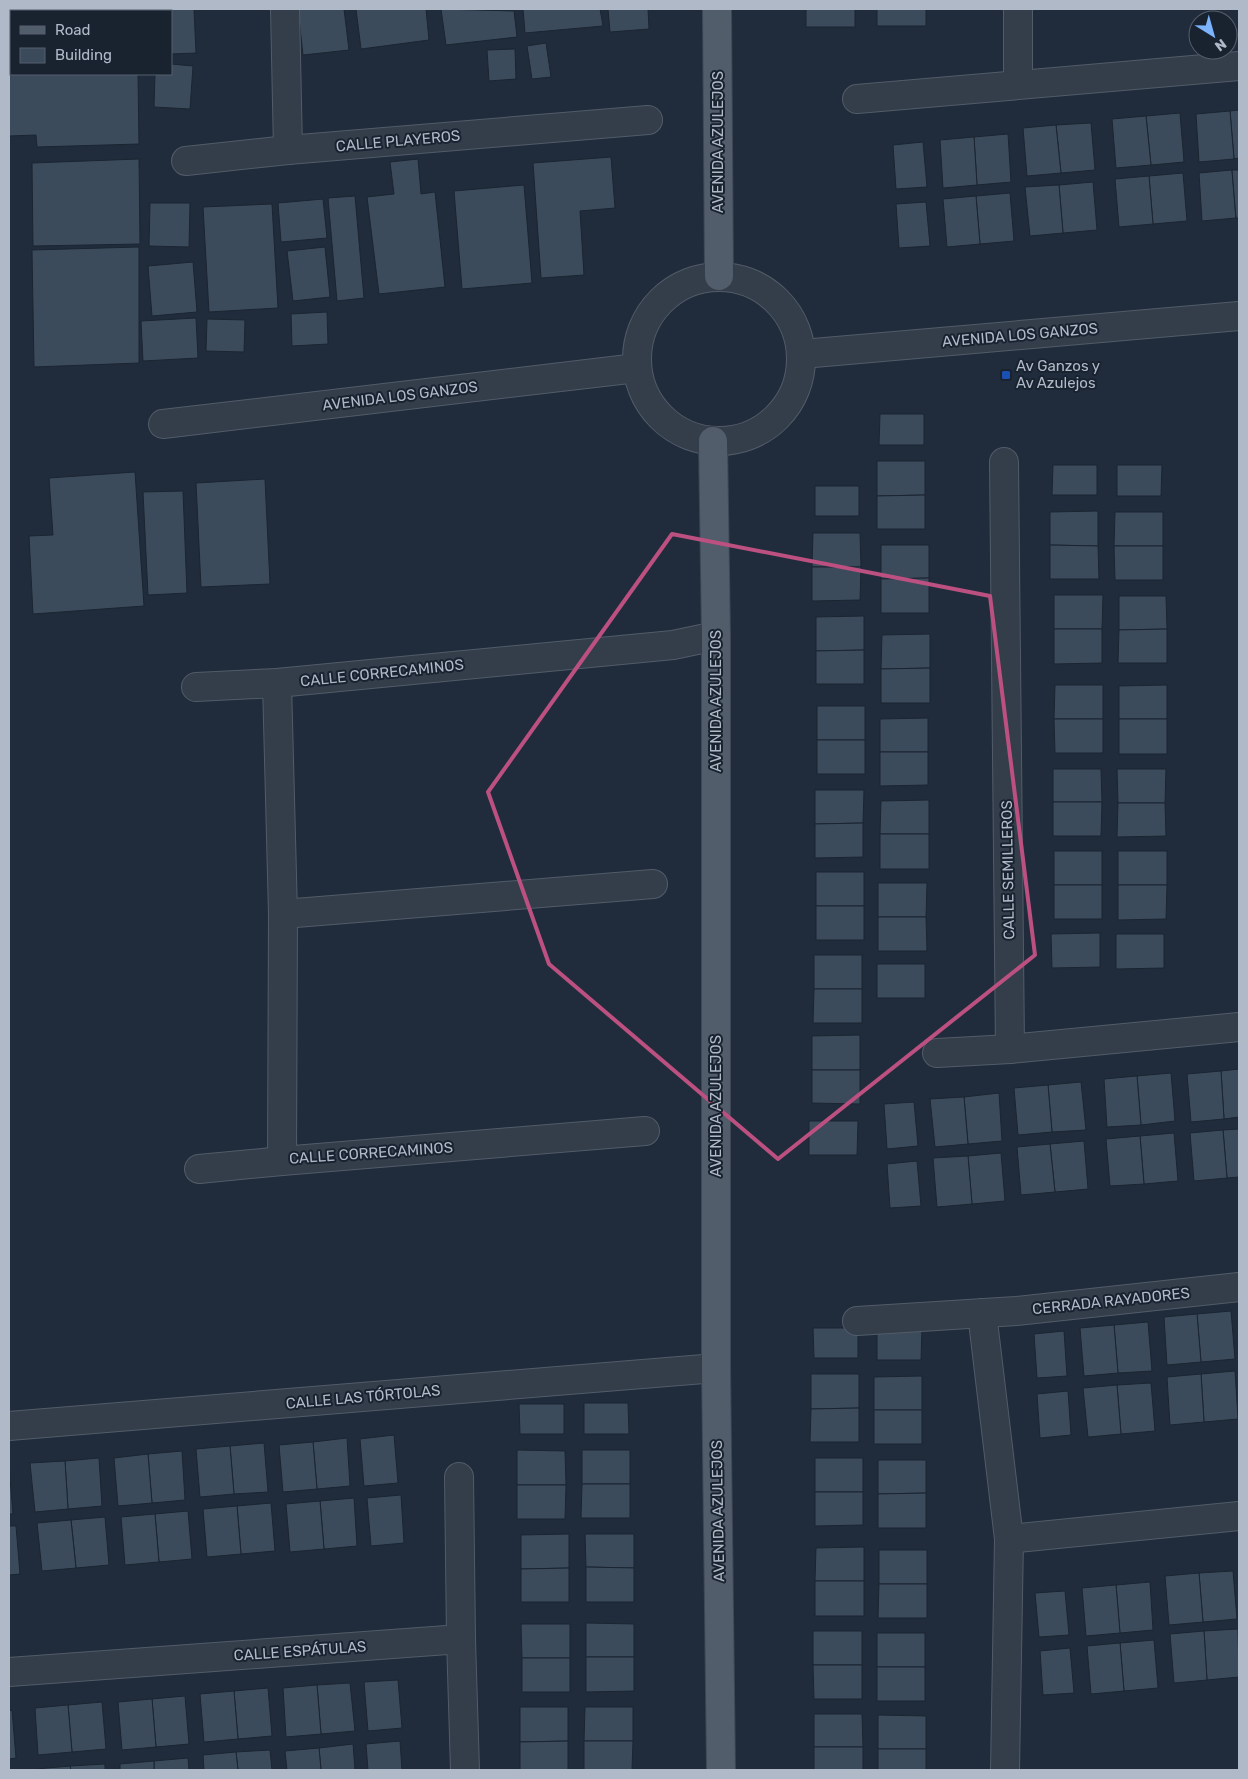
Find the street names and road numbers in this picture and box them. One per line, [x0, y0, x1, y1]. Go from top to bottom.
street label: AVENIDA AZULEJOS [709, 71, 727, 213]
street label: CALLE PLAYEROS [335, 127, 461, 155]
street label: AVENIDA LOS GANZOS [941, 319, 1099, 351]
street label: AVENIDA LOS GANZOS [321, 378, 479, 414]
street label: AVENIDA AZULEJOS [707, 630, 725, 772]
street label: CALLE CORRECAMINOS [299, 655, 465, 691]
street label: CALLE SEMILLEROS [998, 800, 1018, 940]
street label: AVENIDA AZULEJOS [707, 1035, 725, 1177]
street label: CALLE CORRECAMINOS [288, 1138, 454, 1168]
street label: CERRADA RAYADORES [1031, 1284, 1191, 1318]
street label: CALLE LAS TÓRTOLAS [285, 1381, 441, 1413]
street label: AVENIDA AZULEJOS [708, 1440, 728, 1582]
street label: CALLE ESPÁTULAS [233, 1637, 367, 1665]

